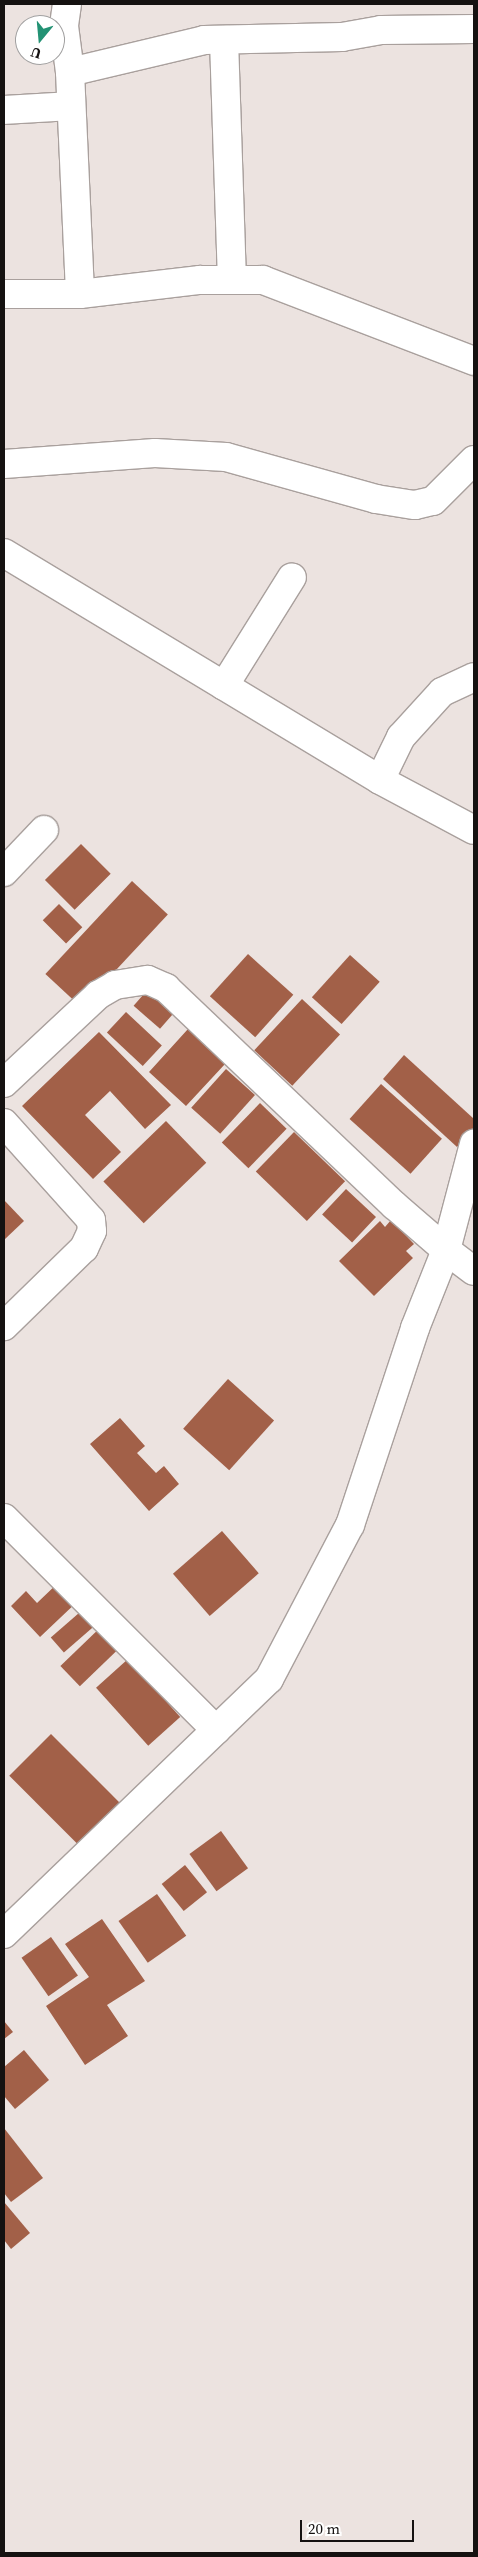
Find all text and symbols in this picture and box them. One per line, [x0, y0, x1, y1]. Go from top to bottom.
north arrow [15, 15, 65, 65]
text: U [28, 42, 44, 64]
scale bar [303, 2510, 417, 2542]
text: 20 m [308, 2518, 340, 2539]

